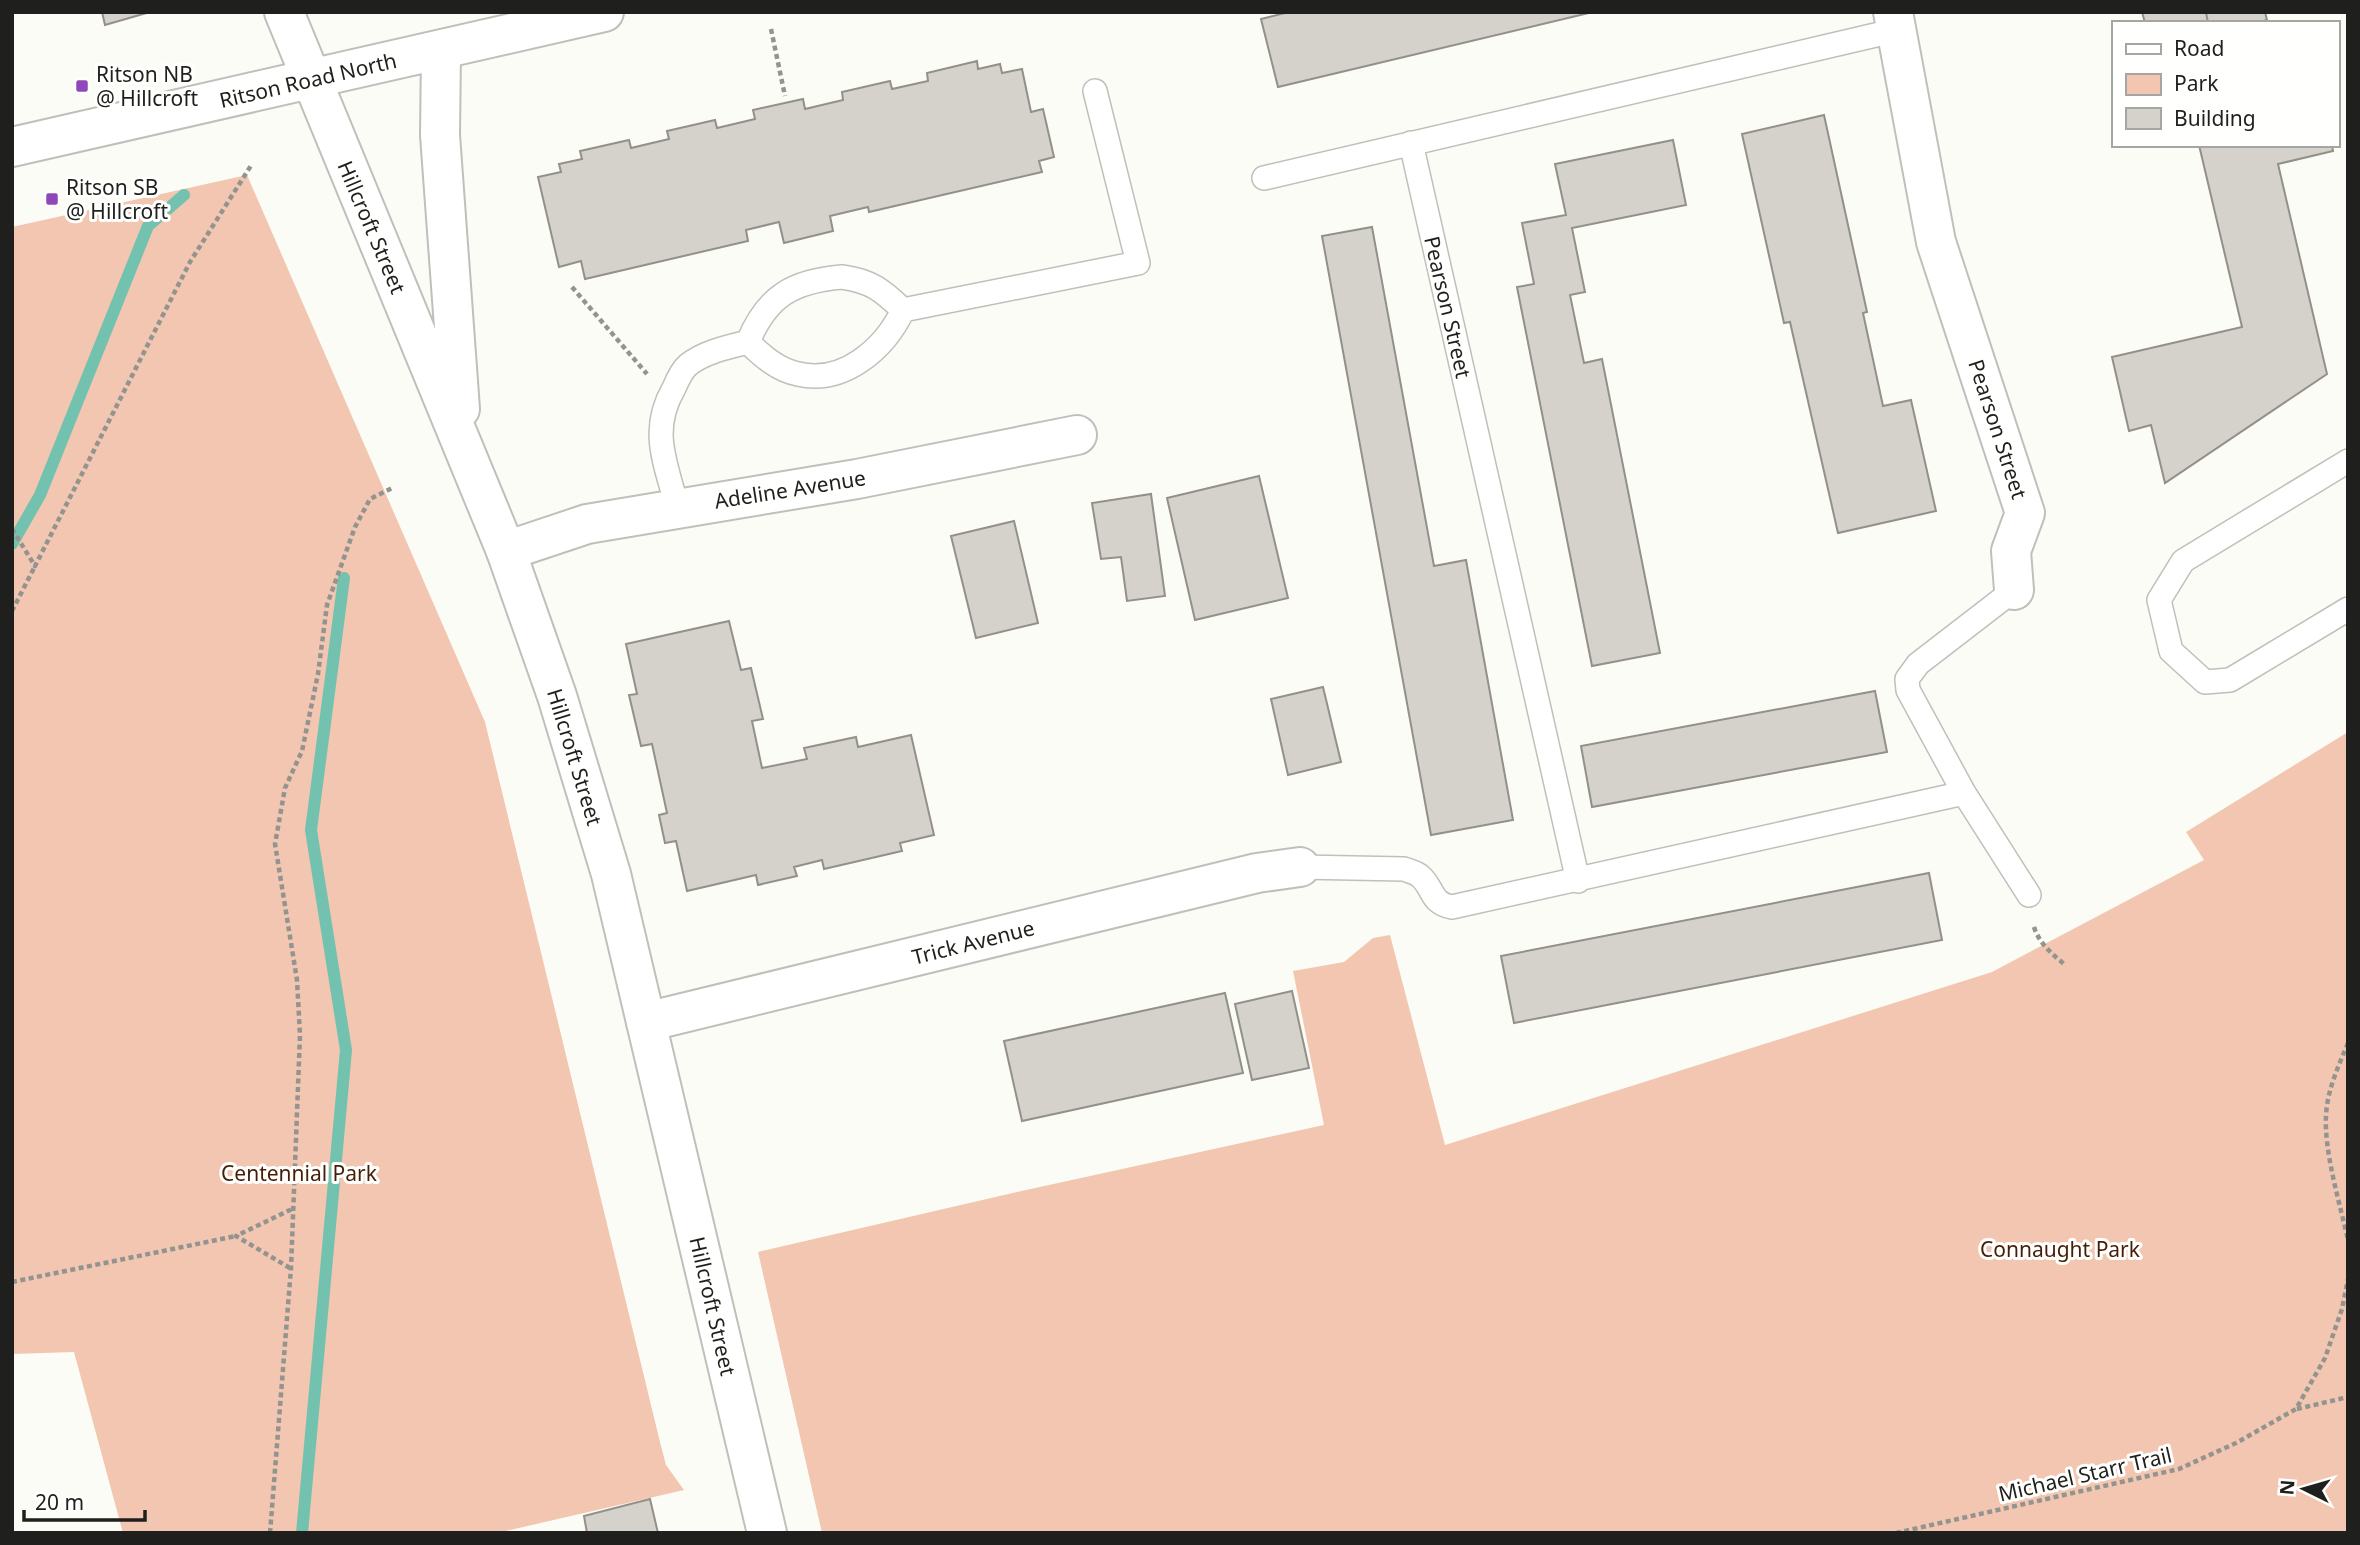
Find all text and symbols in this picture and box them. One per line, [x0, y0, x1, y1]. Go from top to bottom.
legend [2112, 21, 2339, 147]
text: Road [2174, 34, 2224, 62]
street label: Ritson Road North [217, 46, 399, 114]
place label: Ritson NB @ Hillcroft [96, 60, 198, 112]
text: Park [2174, 69, 2219, 97]
marker: Ritson NB @ Hillcroft [74, 78, 90, 94]
text: Building [2174, 104, 2256, 132]
street label: Hillcroft Street [331, 156, 413, 298]
place label: Ritson SB @ Hillcroft [66, 173, 168, 225]
marker: Ritson SB @ Hillcroft [44, 191, 60, 207]
street label: Pearson Street [1418, 233, 1478, 381]
street label: Pearson Street [1962, 356, 2034, 503]
street label: Adeline Avenue [712, 463, 868, 515]
street label: Hillcroft Street [541, 685, 609, 829]
street label: Trick Avenue [909, 913, 1037, 971]
park label: Centennial Park [221, 1159, 378, 1187]
street label: Hillcroft Street [683, 1234, 743, 1379]
park label: Connaught Park [1980, 1235, 2141, 1263]
street label: Michael Starr Trail [1996, 1440, 2174, 1508]
north arrow [2269, 1454, 2339, 1524]
scale bar [24, 1478, 145, 1522]
text: N [2273, 1479, 2301, 1496]
text: 20 m [35, 1488, 84, 1516]

